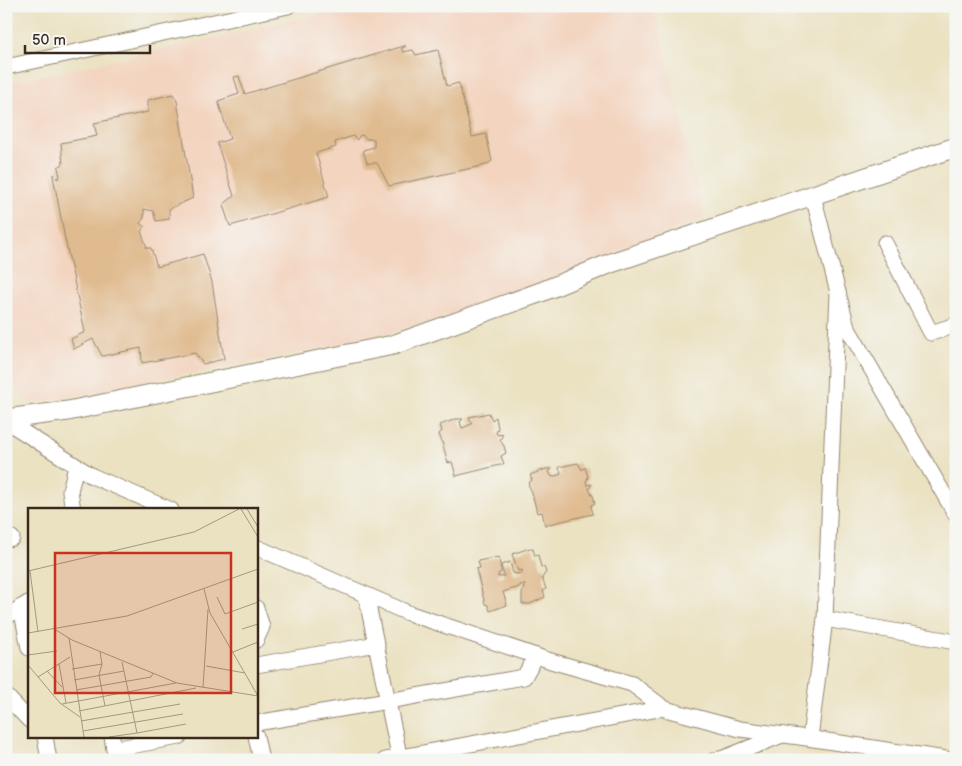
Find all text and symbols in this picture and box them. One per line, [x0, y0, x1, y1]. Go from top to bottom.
scale bar [25, 22, 150, 54]
text: 50 m [32, 31, 66, 50]
inset map [28, 508, 258, 738]

